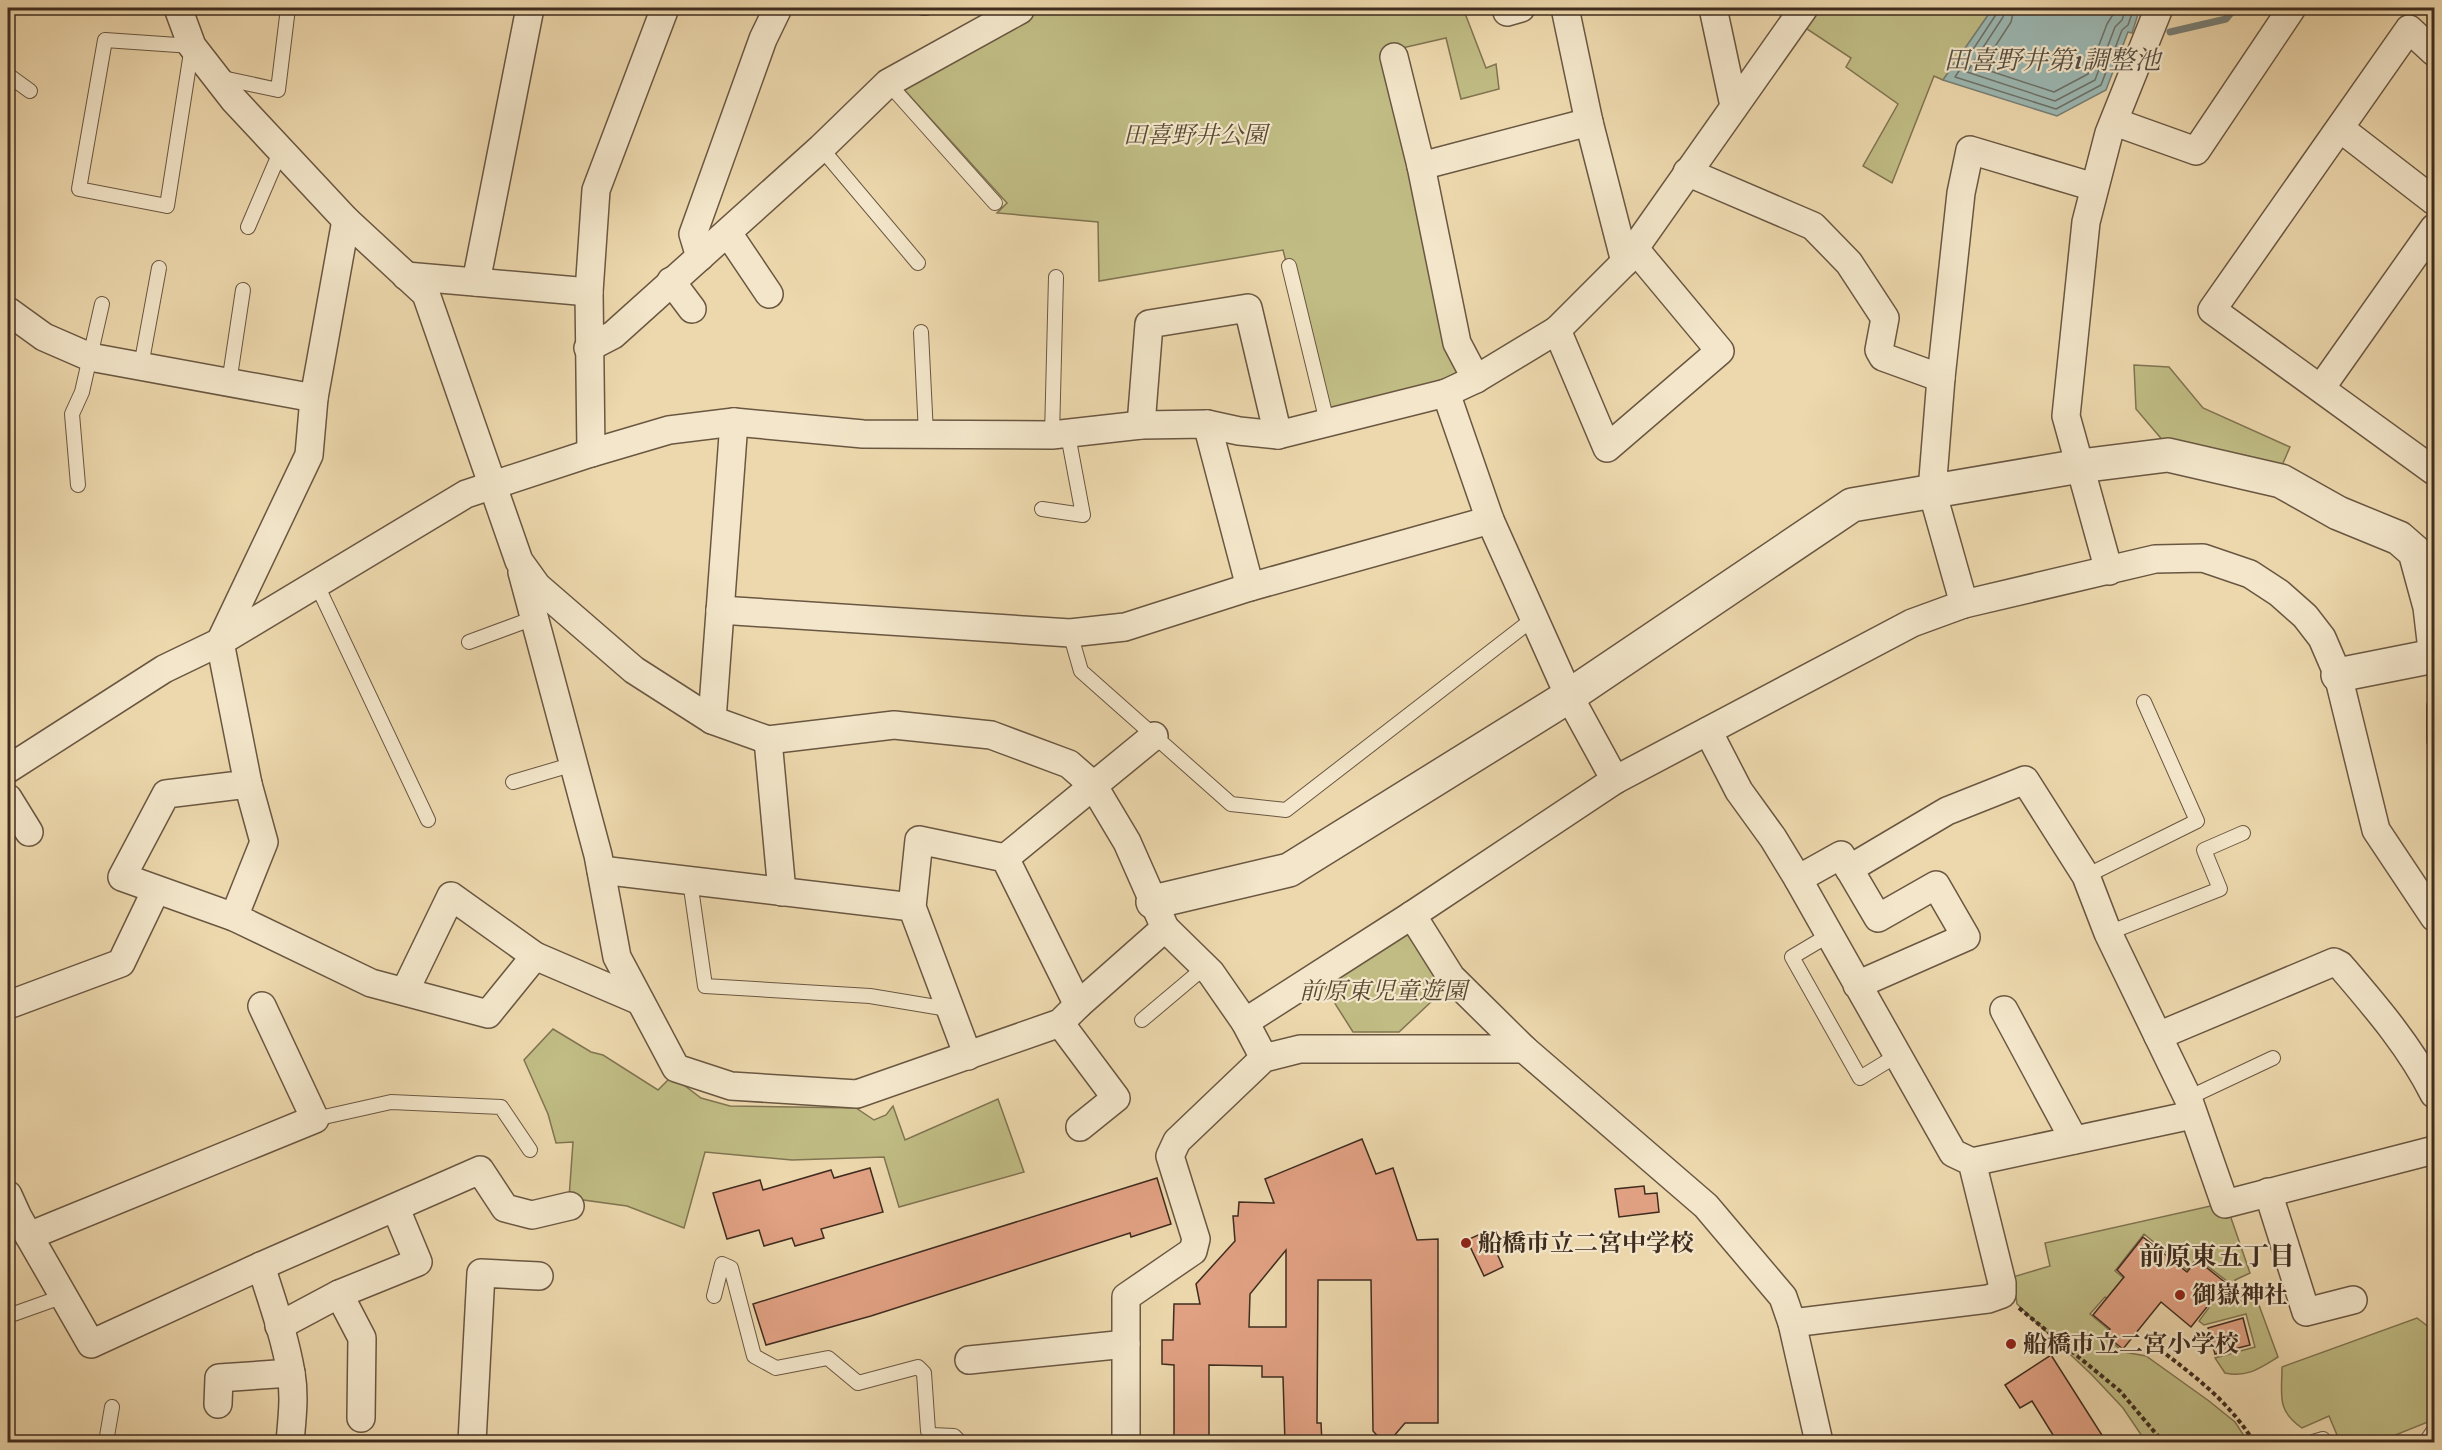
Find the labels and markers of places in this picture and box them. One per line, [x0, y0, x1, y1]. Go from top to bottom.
place label: 船橋市立二宮中学校 [1478, 1229, 1694, 1259]
marker: 船橋市立二宮中学校 [1459, 1236, 1473, 1250]
place label: 御嶽神社 [2192, 1281, 2288, 1311]
marker: 御嶽神社 [2173, 1288, 2187, 1302]
place label: 船橋市立二宮小学校 [2023, 1330, 2239, 1360]
marker: 船橋市立二宮小学校 [2004, 1337, 2018, 1351]

